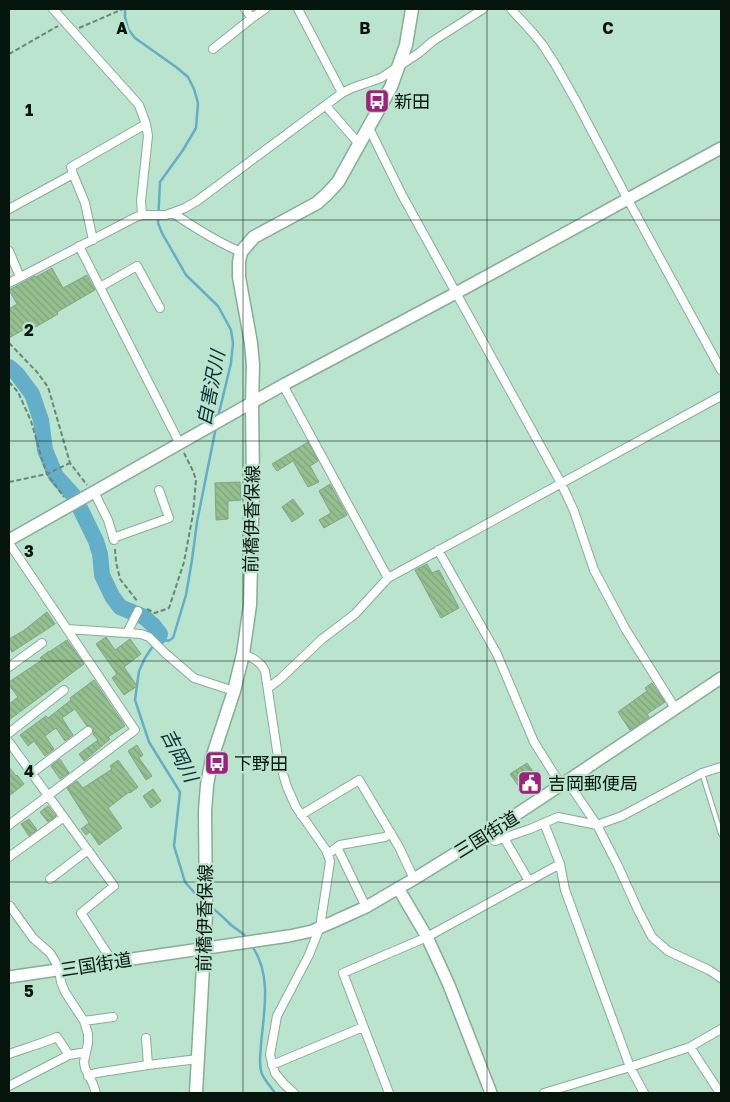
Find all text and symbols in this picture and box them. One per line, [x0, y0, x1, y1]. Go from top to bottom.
text: A [116, 18, 128, 38]
text: B [359, 18, 371, 38]
text: C [602, 18, 614, 38]
bus stop icon: 新田 [364, 88, 390, 114]
place label: 新田 [394, 90, 430, 112]
text: 1 [25, 100, 33, 120]
text: 2 [24, 320, 34, 340]
water label: 自害沢川 [191, 347, 229, 428]
street label: 前橋伊香保線 [239, 465, 263, 573]
text: 3 [24, 541, 34, 561]
water label: 吉岡川 [157, 724, 204, 787]
bus stop icon: 下野田 [204, 750, 230, 776]
place label: 下野田 [234, 752, 288, 774]
text: 4 [24, 761, 34, 781]
public building icon: 吉岡郵便局 [517, 770, 543, 796]
place label: 吉岡郵便局 [548, 772, 638, 794]
street label: 三国街道 [450, 806, 522, 862]
street label: 前橋伊香保線 [192, 864, 216, 972]
street label: 三国街道 [59, 948, 133, 980]
text: 5 [24, 981, 34, 1001]

